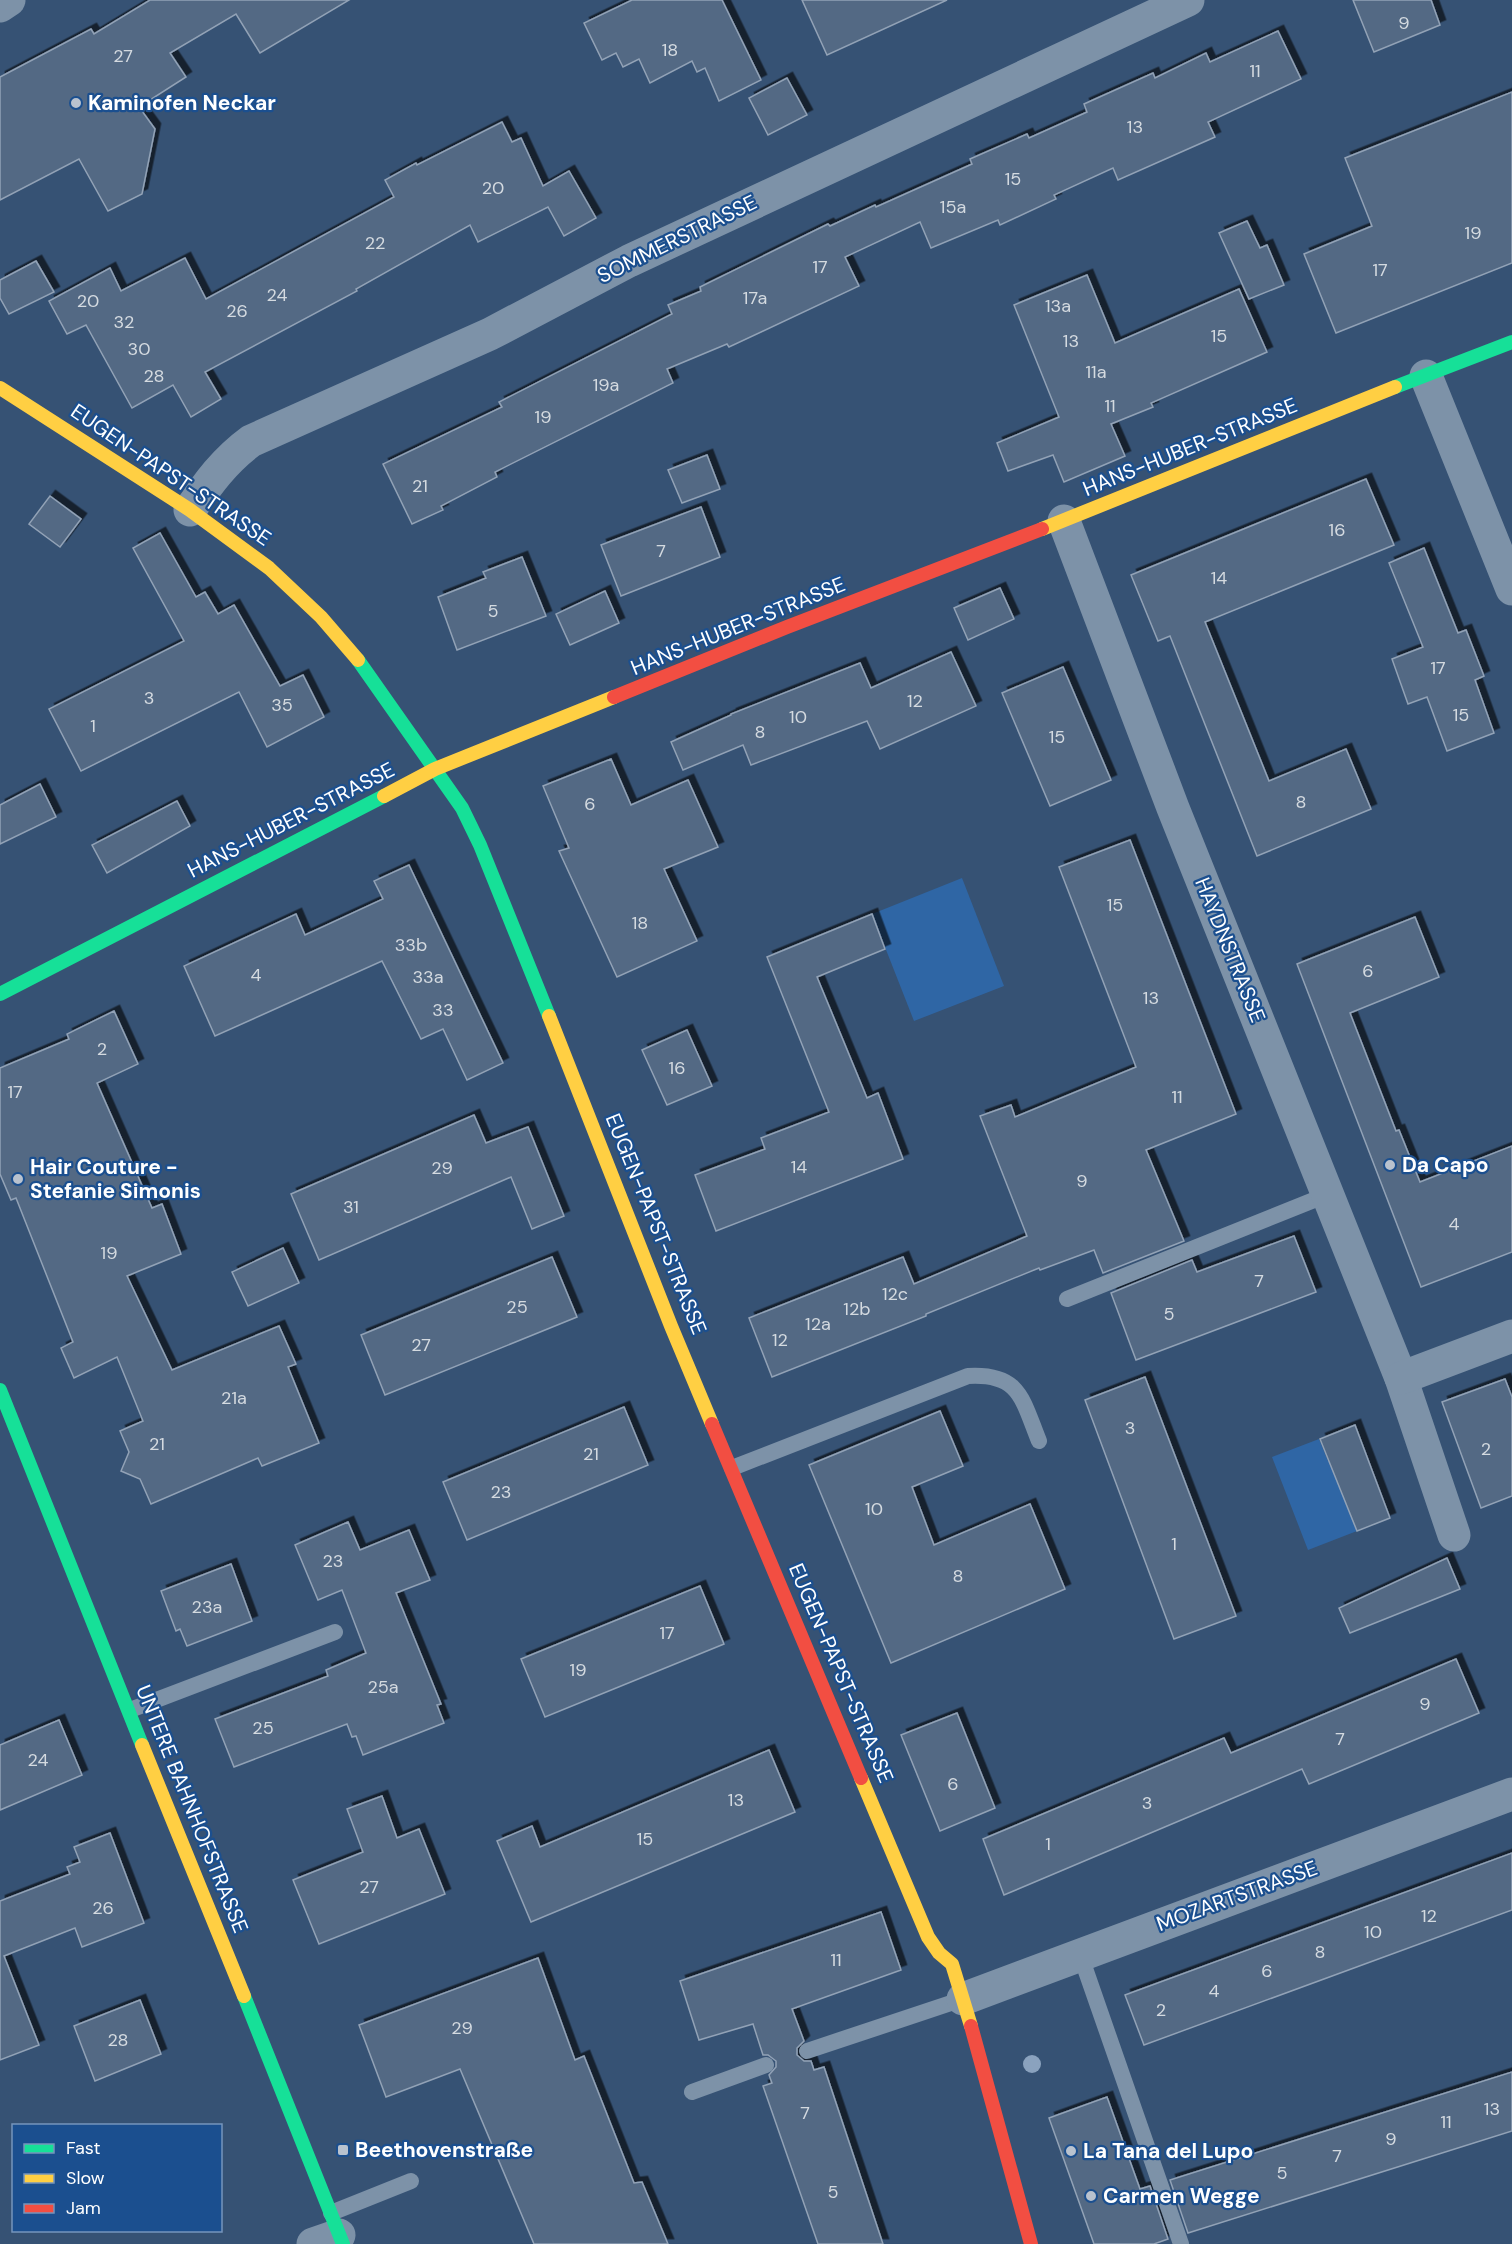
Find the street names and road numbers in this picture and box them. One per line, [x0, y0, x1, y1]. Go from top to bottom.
street label: SOMMERSTRASSE [593, 188, 761, 290]
street label: HANS-HUBER-STRASSE [1079, 391, 1301, 503]
street label: EUGEN-PAPST-STRASSE [65, 397, 277, 553]
street label: HANS-HUBER-STRASSE [627, 570, 849, 682]
street label: HANS-HUBER-STRASSE [183, 756, 399, 884]
street label: HAYDNSTRASSE [1188, 873, 1272, 1027]
street label: EUGEN-PAPST-STRASSE [599, 1109, 713, 1339]
street label: EUGEN-PAPST-STRASSE [782, 1559, 900, 1787]
street label: UNTERE BAHNHOFSTRASSE [129, 1681, 255, 1937]
street label: MOZARTSTRASSE [1153, 1854, 1321, 1938]

